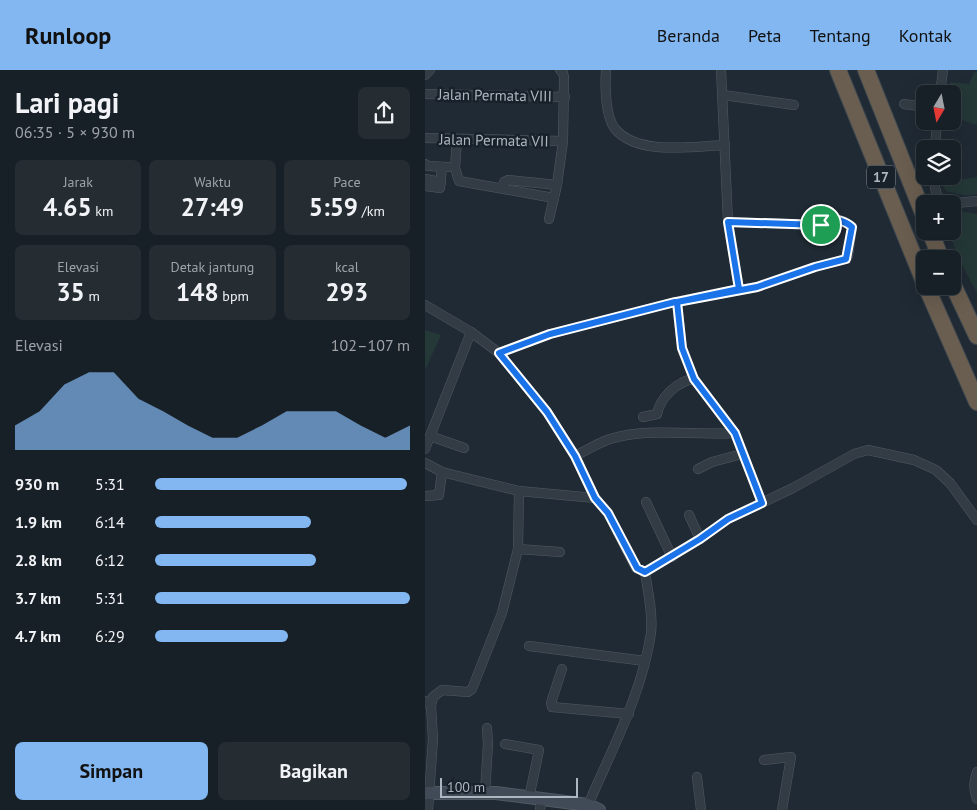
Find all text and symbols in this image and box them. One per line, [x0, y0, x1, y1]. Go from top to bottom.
text: Runloop [25, 20, 111, 51]
text: Beranda [657, 24, 720, 47]
text: Peta [748, 24, 782, 47]
text: Tentang [810, 24, 871, 47]
text: Kontak [899, 24, 952, 47]
text: Lari pagi [15, 84, 119, 121]
street label: Jalan Permata VIII [437, 84, 552, 105]
north arrow [916, 85, 961, 130]
map controls [916, 85, 961, 295]
button: share [358, 87, 410, 139]
text: 06:35 · 5 × 930 m [15, 122, 135, 142]
street label: Jalan Permata VII [438, 130, 549, 150]
button: layers [916, 140, 961, 185]
road number: 17 [867, 165, 895, 188]
text: Jarak [63, 173, 93, 191]
text: Waktu [194, 173, 231, 191]
text: Pace [333, 173, 361, 191]
text: 4.65 [43, 191, 92, 223]
text: 27:49 [181, 191, 244, 223]
text: 5:59 [309, 191, 358, 223]
button: + [916, 195, 961, 240]
text: km [92, 202, 113, 220]
text: /km [358, 202, 385, 220]
pin [800, 204, 842, 246]
icon: arrive [807, 211, 835, 239]
button: − [916, 250, 961, 295]
text: Elevasi [57, 258, 99, 276]
text: Detak jantung [171, 258, 254, 276]
text: kcal [335, 258, 359, 276]
text: 35 [56, 276, 85, 308]
text: 148 [176, 276, 219, 308]
text: 293 [326, 276, 368, 308]
text: m [85, 287, 100, 305]
text: bpm [219, 287, 249, 305]
text: Elevasi [15, 335, 63, 355]
text: 102–107 m [331, 335, 410, 355]
text: 930 m [15, 474, 59, 494]
text: 5:31 [95, 474, 125, 494]
text: 1.9 km [15, 512, 62, 532]
text: 6:14 [95, 512, 125, 532]
text: 2.8 km [15, 550, 62, 570]
text: 6:12 [95, 550, 125, 570]
text: 3.7 km [15, 588, 61, 608]
text: 5:31 [95, 588, 125, 608]
text: 4.7 km [15, 626, 61, 646]
text: 6:29 [95, 626, 125, 646]
button: Simpan [15, 742, 208, 800]
button: Bagikan [218, 742, 410, 800]
scale bar [440, 775, 577, 798]
text: 100 m [447, 778, 485, 796]

